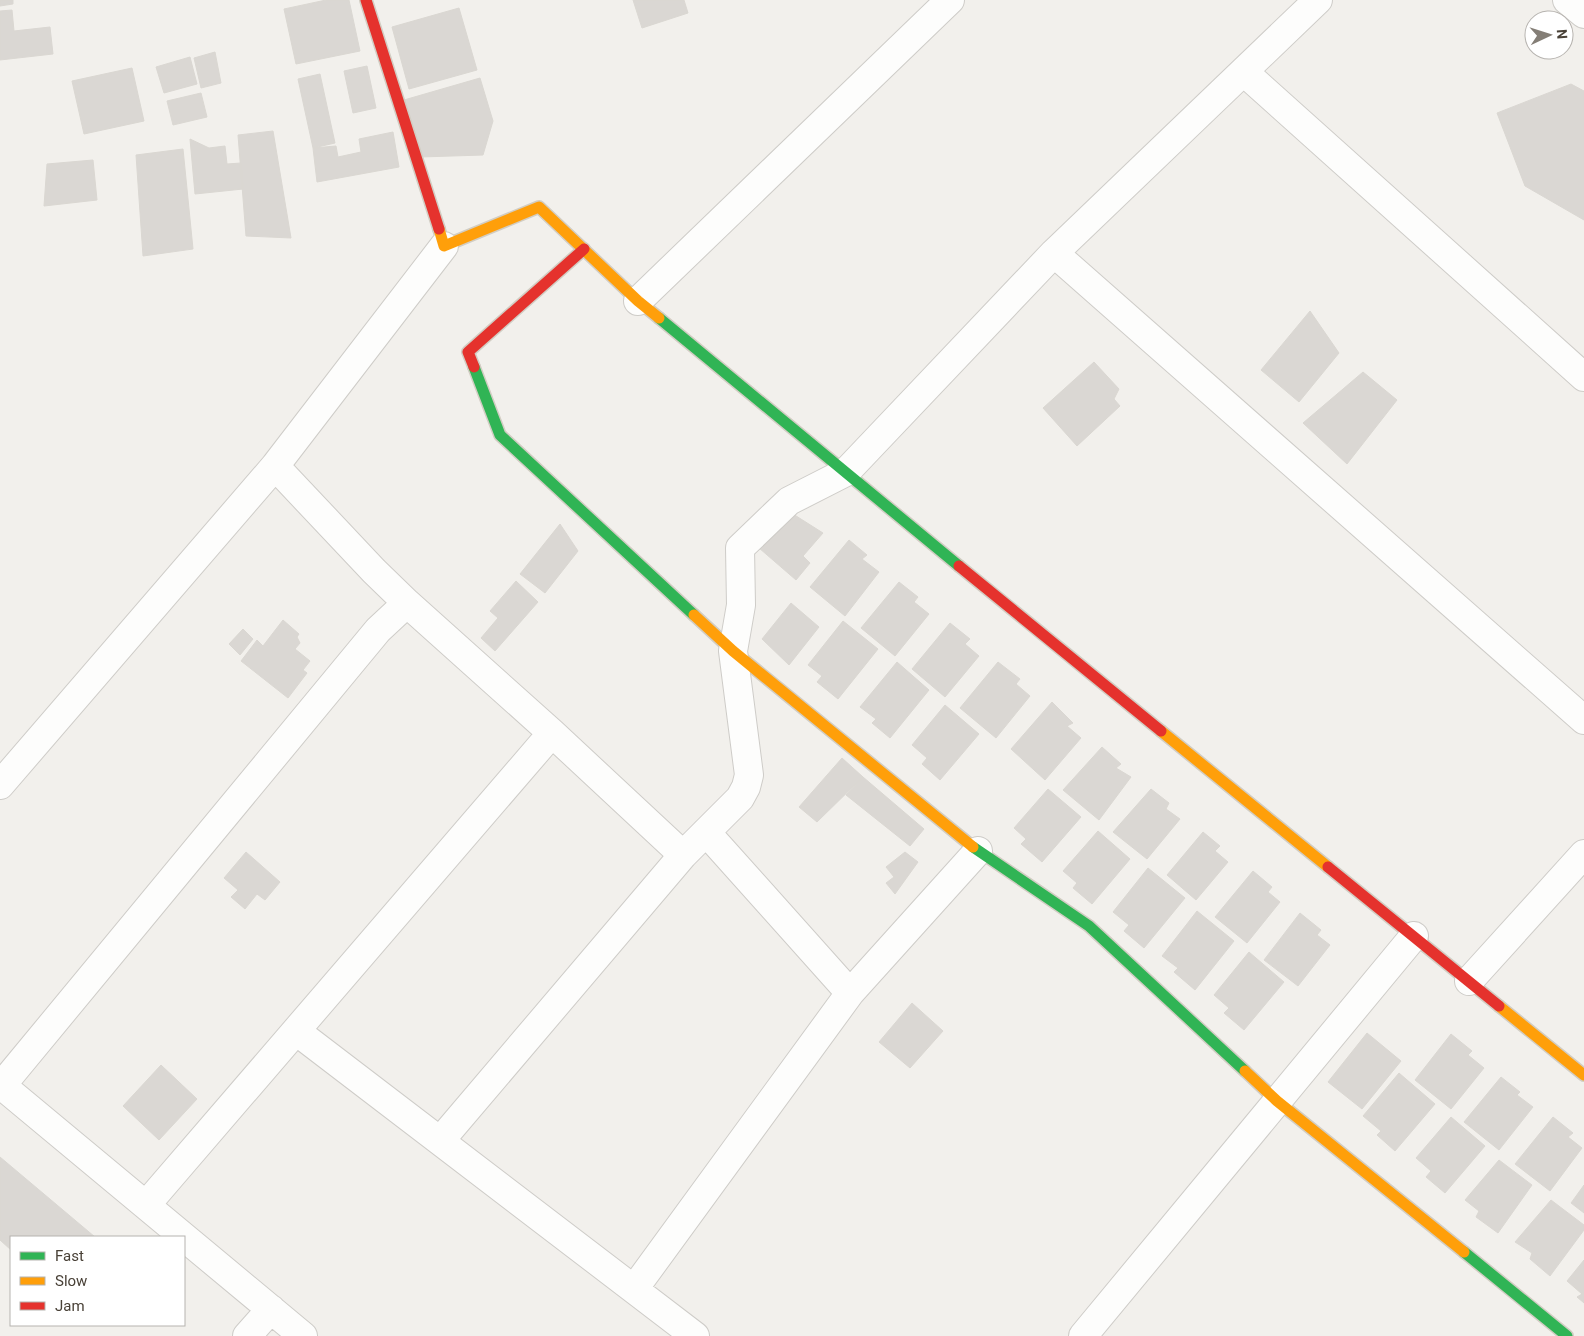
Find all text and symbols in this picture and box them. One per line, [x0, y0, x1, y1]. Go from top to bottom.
north arrow [1524, 10, 1574, 60]
text: N [1554, 29, 1570, 40]
legend [10, 1236, 185, 1326]
text: Fast [55, 1247, 84, 1265]
text: Slow [55, 1272, 87, 1290]
text: Jam [55, 1297, 85, 1315]

